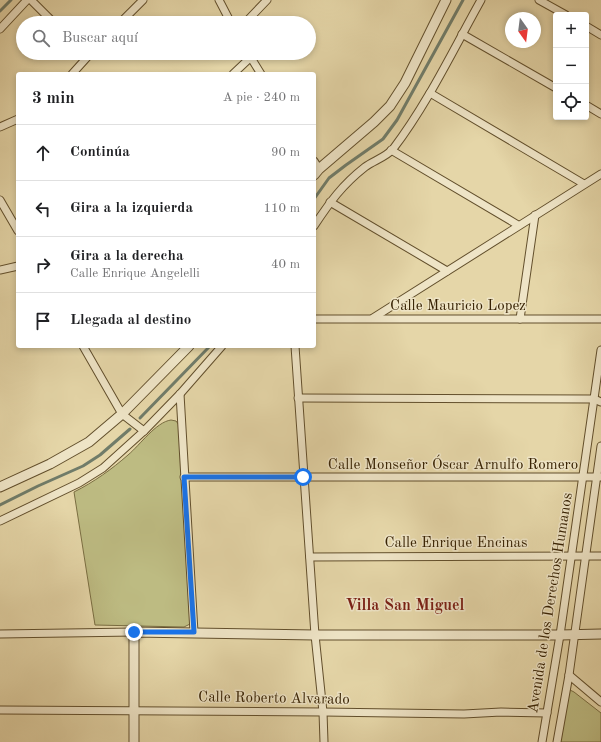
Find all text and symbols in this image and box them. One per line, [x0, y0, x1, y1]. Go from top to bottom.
north arrow [505, 12, 541, 48]
map controls [553, 12, 589, 120]
button: + [553, 12, 589, 48]
search box [16, 16, 316, 60]
icon: search [30, 27, 52, 49]
text: Buscar aquí [62, 31, 138, 46]
button: − [553, 48, 589, 84]
button: locate [553, 84, 589, 120]
text: 3 min [32, 90, 75, 107]
text: A pie · 240 m [223, 91, 300, 104]
icon: ahead [32, 142, 54, 164]
text: Continúa [70, 145, 130, 160]
text: 90 m [271, 146, 300, 159]
icon: left [32, 198, 54, 220]
text: Gira a la izquierda [70, 201, 193, 216]
text: 110 m [263, 202, 300, 215]
text: Gira a la derecha [70, 249, 184, 264]
icon: right [32, 254, 54, 276]
text: 40 m [271, 258, 300, 271]
text: Calle Enrique Angelelli [70, 267, 200, 280]
street label: Calle Mauricio Lopez [390, 299, 526, 314]
icon: arrive [32, 310, 54, 332]
text: Llegada al destino [70, 313, 191, 328]
street label: Calle Monseñor Óscar Arnulfo Romero [328, 454, 578, 473]
route start [294, 468, 312, 486]
street label: Avenida de los Derechos Humanos [526, 492, 576, 714]
street label: Calle Enrique Encinas [384, 536, 528, 551]
district label: Villa San Miguel [345, 598, 465, 614]
route end [125, 623, 143, 641]
street label: Calle Roberto Alvarado [198, 690, 350, 708]

